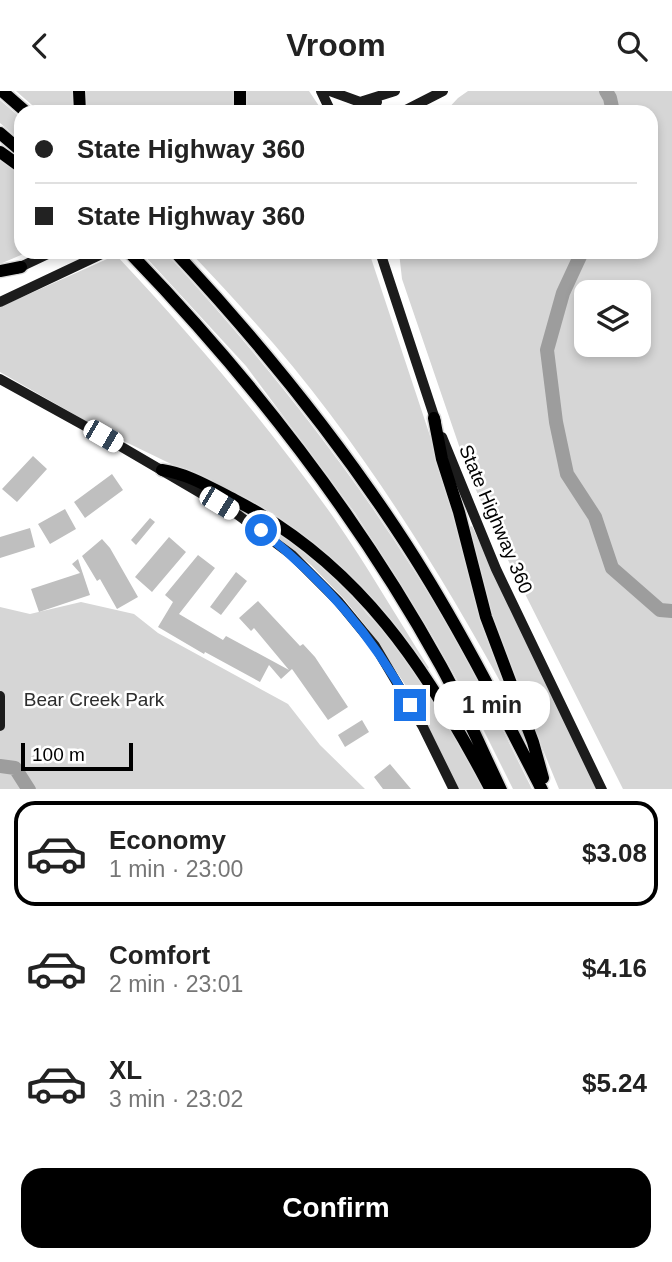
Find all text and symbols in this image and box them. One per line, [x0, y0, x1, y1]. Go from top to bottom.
icon: back [21, 27, 59, 65]
text: Vroom [286, 27, 386, 63]
icon: search [613, 27, 651, 65]
text: State Highway 360 [77, 134, 305, 164]
text: State Highway 360 [77, 201, 305, 231]
map controls [574, 280, 651, 357]
button: layers [574, 280, 651, 357]
car [80, 416, 127, 456]
street label: State Highway 360 [455, 441, 537, 597]
car [196, 483, 243, 523]
route start [245, 514, 277, 546]
callout: 1 min [434, 681, 550, 729]
park label: Bear Creek Park [24, 689, 165, 710]
route end [394, 689, 426, 721]
text: 1 min [462, 692, 522, 718]
scale bar [21, 741, 133, 772]
text: 100 m [32, 744, 85, 765]
icon: car [25, 822, 88, 885]
text: Economy [109, 825, 226, 855]
text: $3.08 [582, 838, 647, 868]
text: 1 min · 23:00 [109, 856, 243, 882]
icon: car [25, 937, 88, 1000]
text: Comfort [109, 940, 210, 970]
text: $4.16 [582, 953, 647, 983]
text: 2 min · 23:01 [109, 971, 243, 997]
icon: car [25, 1052, 88, 1115]
text: XL [109, 1055, 142, 1085]
text: $5.24 [582, 1068, 647, 1098]
text: 3 min · 23:02 [109, 1086, 243, 1112]
button: Confirm [21, 1168, 651, 1248]

